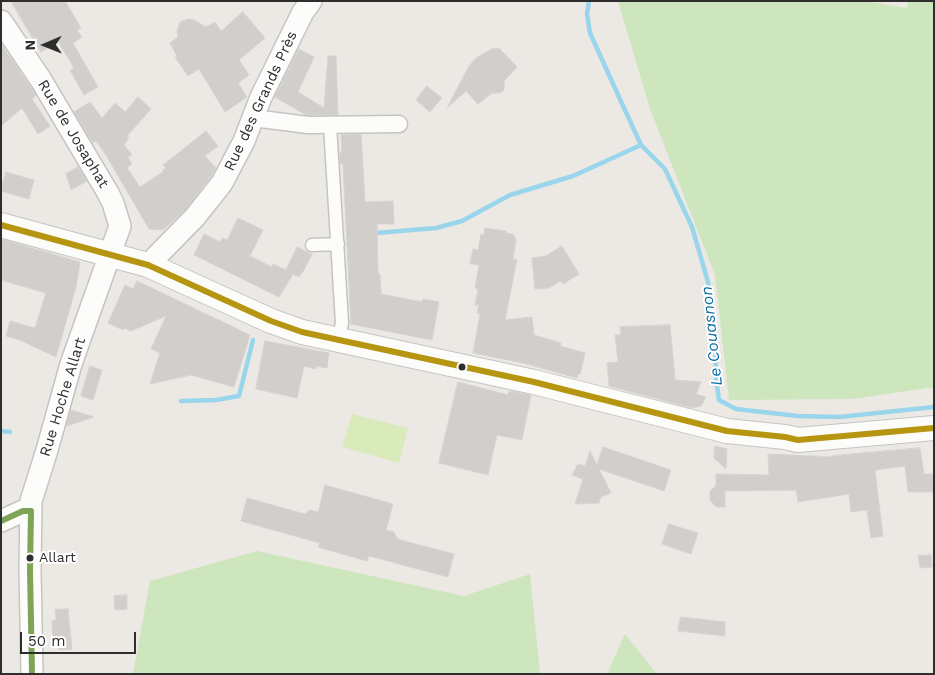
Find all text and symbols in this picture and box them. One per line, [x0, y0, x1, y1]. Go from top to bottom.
north arrow [20, 20, 70, 70]
street label: Rue des Grands Près [221, 28, 301, 174]
text: N [22, 40, 38, 51]
street label: Rue de Josaphat [34, 77, 112, 191]
water label: Le Couasnon [697, 285, 727, 387]
street label: Rue Hoche Allart [36, 335, 90, 459]
unlabelled marker [457, 362, 467, 372]
place label: Allart [39, 550, 76, 566]
marker: Allart [25, 553, 35, 563]
scale bar [22, 622, 139, 654]
text: 50 m [28, 632, 65, 650]

